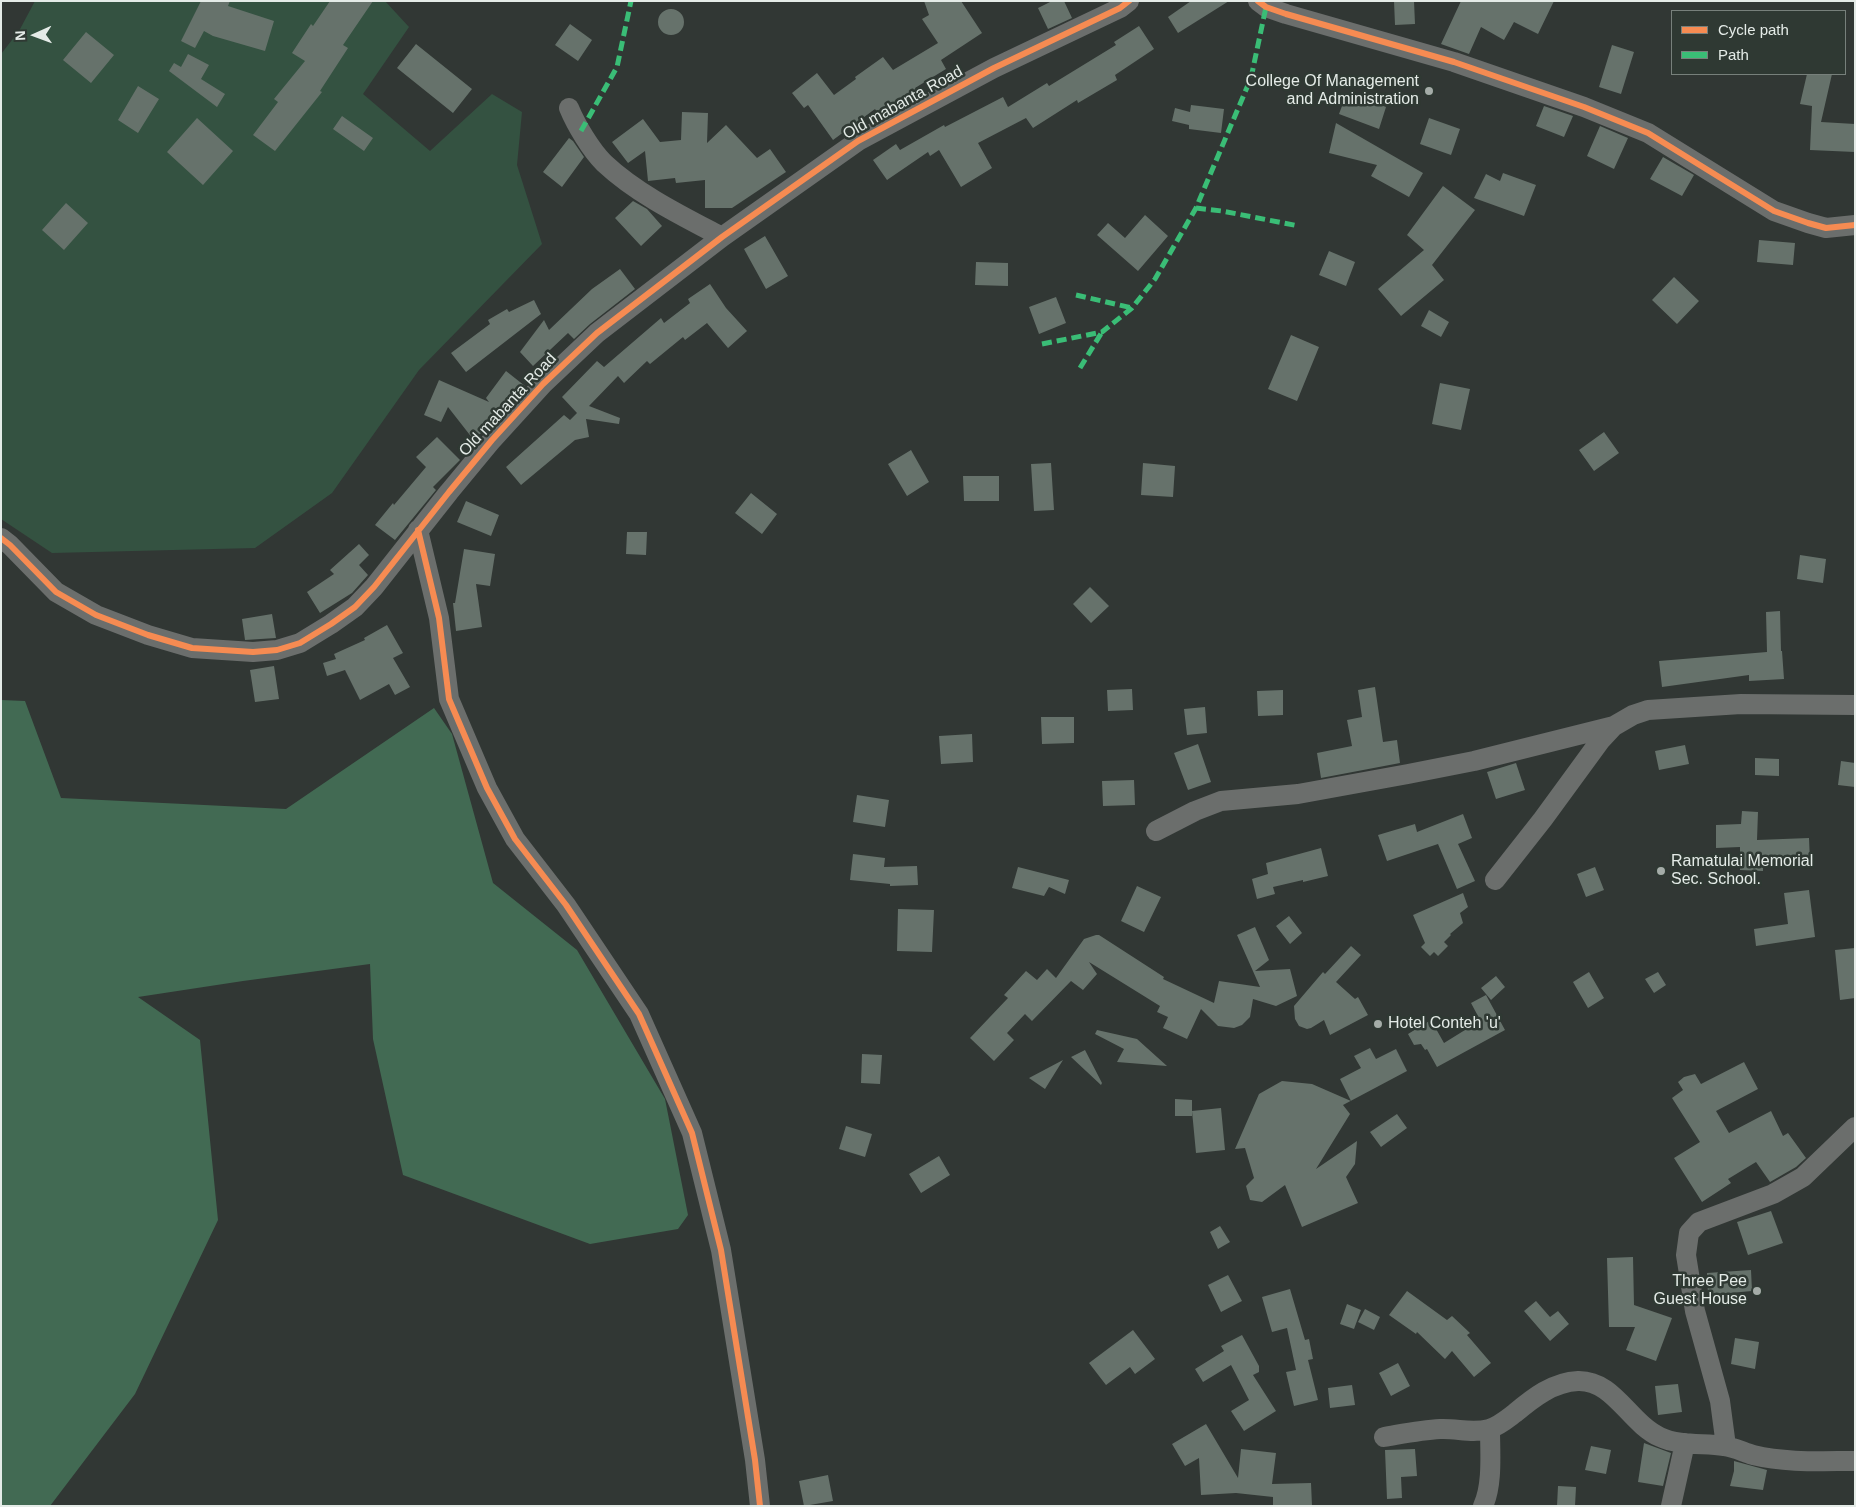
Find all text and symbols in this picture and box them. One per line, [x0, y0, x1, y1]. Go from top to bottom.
north arrow [10, 10, 60, 60]
legend [1671, 10, 1846, 75]
text: Cycle path [1718, 21, 1789, 38]
text: N [12, 30, 28, 41]
text: Path [1718, 46, 1749, 63]
street label: Old mabanta Road [840, 62, 966, 144]
place label: College Of Management and Administration [1246, 72, 1419, 110]
marker: College Of Management and Administration [1423, 85, 1435, 97]
street label: Old mabanta Road [455, 349, 561, 461]
place label: Ramatulai Memorial Sec. School. [1671, 852, 1813, 890]
marker: Ramatulai Memorial Sec. School. [1655, 865, 1667, 877]
place label: Hotel Conteh 'u' [1388, 1014, 1501, 1034]
marker: Hotel Conteh 'u' [1372, 1018, 1384, 1030]
place label: Three Pee Guest House [1654, 1272, 1747, 1310]
marker: Three Pee Guest House [1751, 1285, 1763, 1297]

